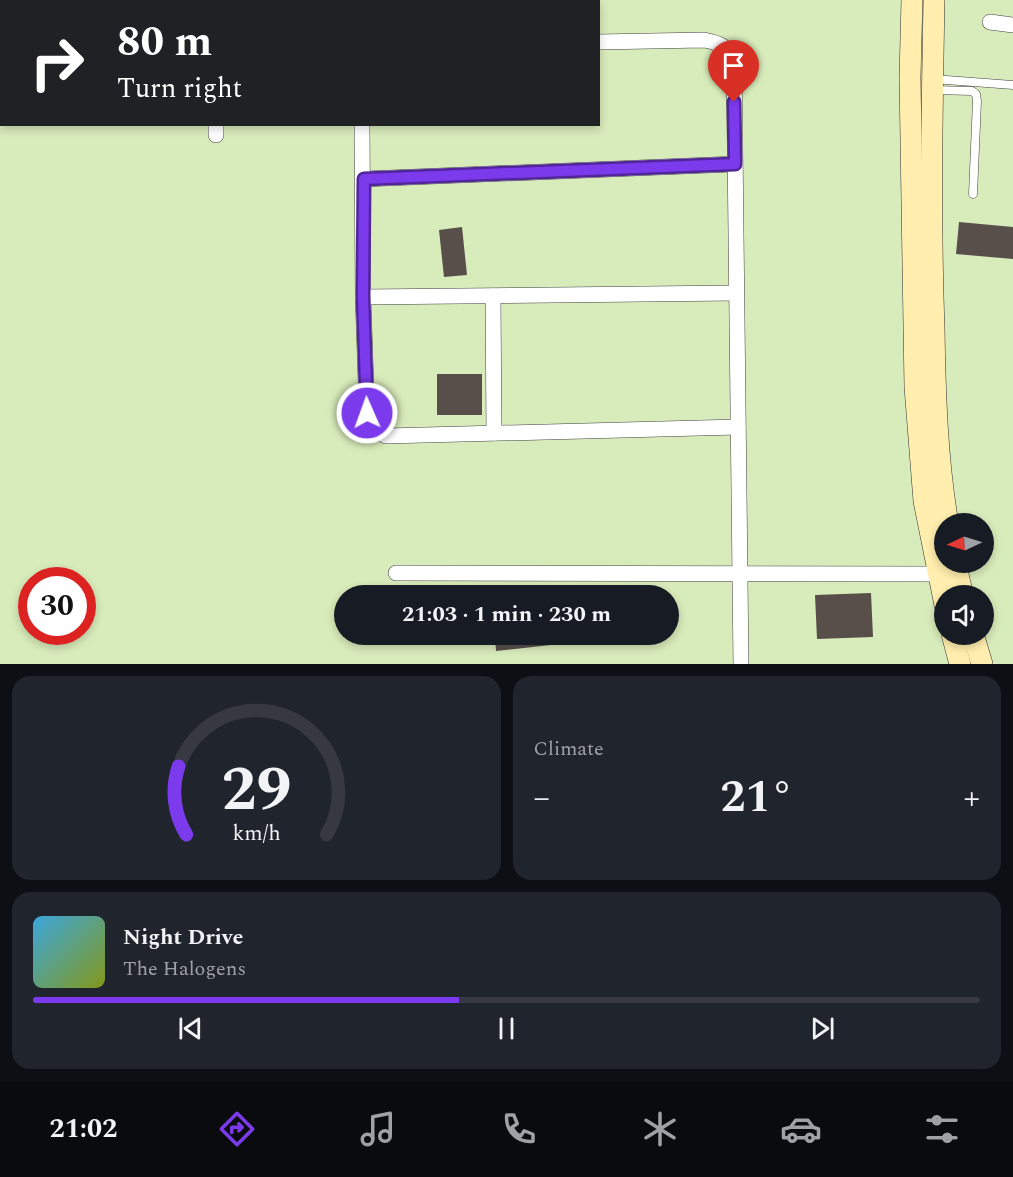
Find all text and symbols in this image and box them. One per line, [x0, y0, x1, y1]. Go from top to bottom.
text: 80 m [117, 11, 212, 74]
icon: right [18, 24, 96, 102]
pin [708, 40, 759, 102]
icon: arrive [717, 49, 750, 82]
text: Turn right [117, 68, 242, 110]
position arrow [335, 381, 399, 445]
north arrow [934, 513, 994, 573]
map controls [934, 513, 994, 645]
speed limit sign: 30 [18, 567, 96, 645]
button: sound [934, 585, 994, 645]
text: 21:03 · 1 min · 230 m [402, 598, 611, 631]
text: Climate [534, 734, 604, 764]
text: 29 [221, 743, 291, 838]
text: 21° [720, 763, 793, 832]
text: − [534, 773, 550, 823]
text: + [964, 773, 980, 823]
text: km/h [232, 817, 280, 850]
text: Night Drive [123, 921, 243, 954]
text: The Halogens [123, 954, 246, 984]
icon: previous [174, 1012, 207, 1045]
icon: pause [490, 1012, 523, 1045]
icon: next [806, 1012, 839, 1045]
text: 21:02 [50, 1108, 117, 1150]
icon: directions [216, 1108, 258, 1150]
icon: music [357, 1108, 399, 1150]
icon: phone [498, 1108, 540, 1150]
icon: climate [639, 1108, 681, 1150]
icon: car [780, 1108, 822, 1150]
icon: filters [921, 1108, 963, 1150]

